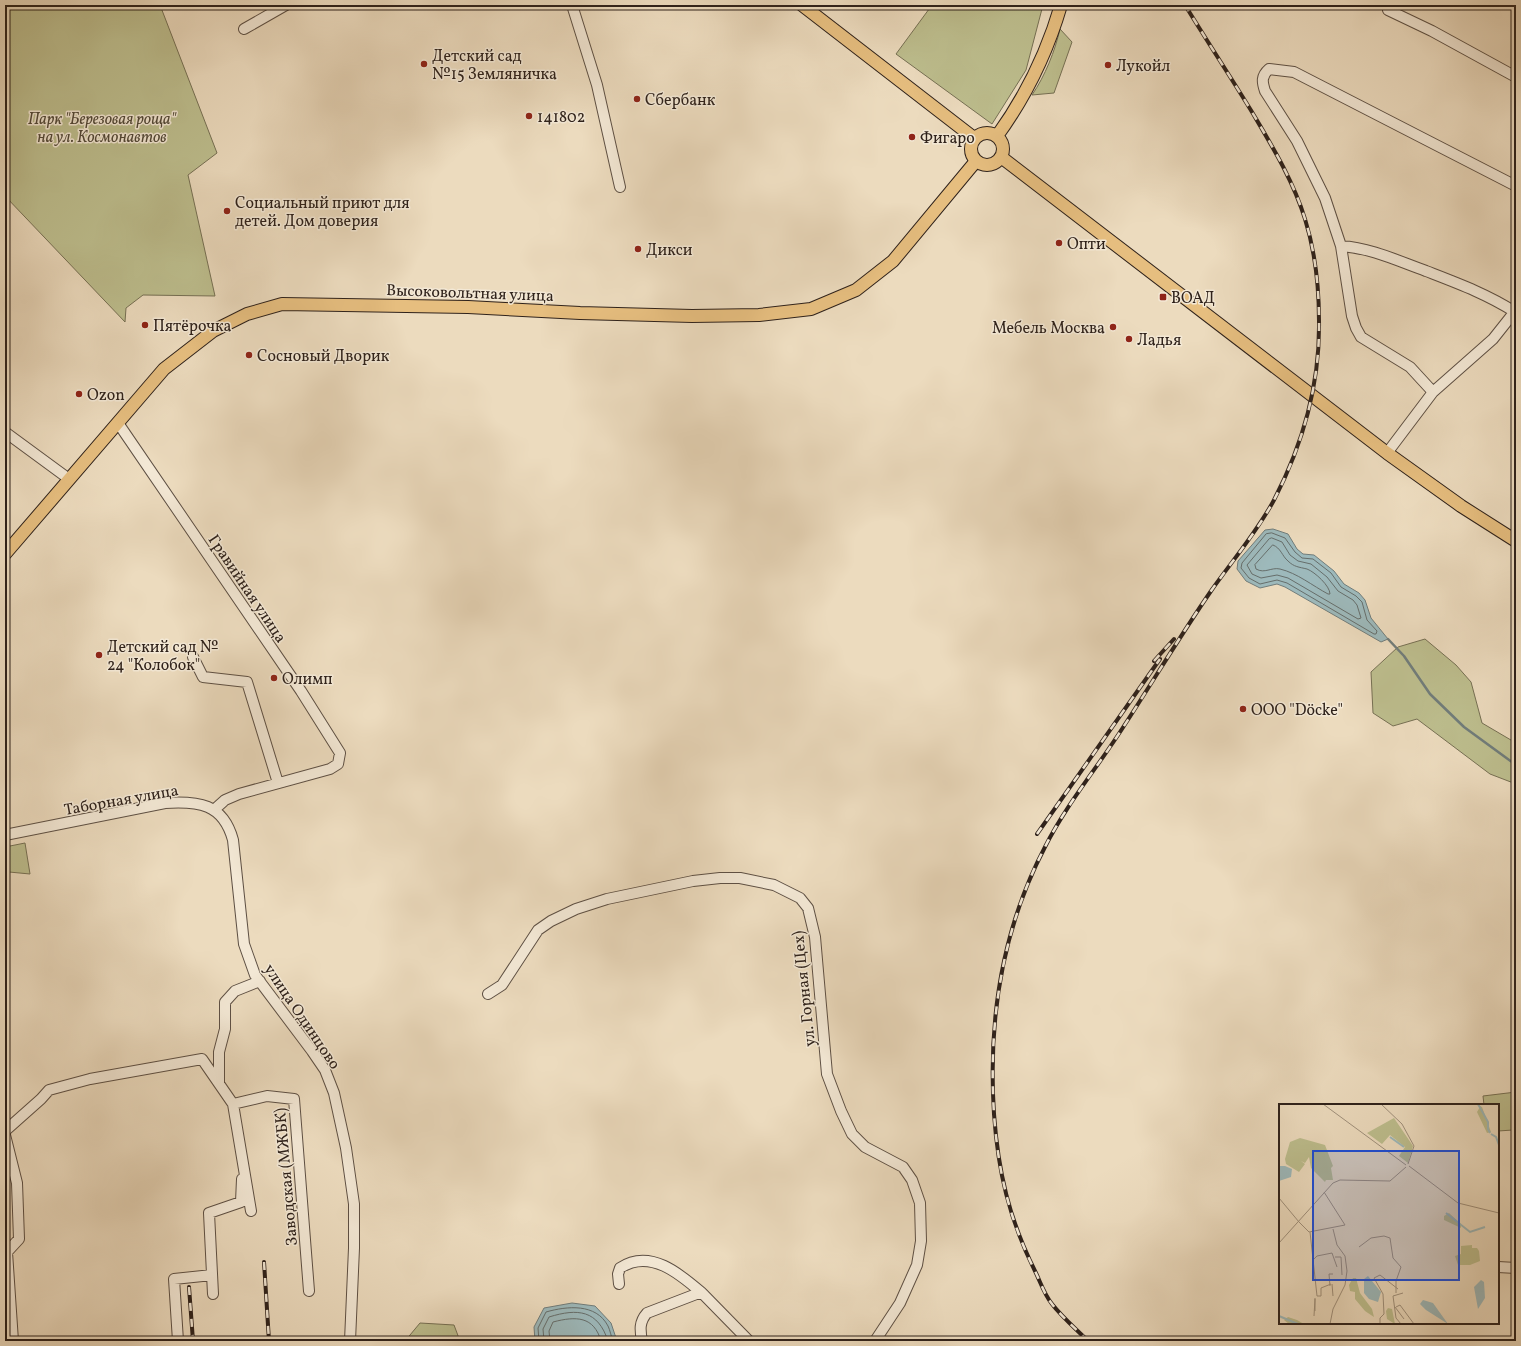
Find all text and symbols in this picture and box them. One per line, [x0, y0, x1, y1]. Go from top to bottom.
place label: Детский сад №15 Земляничка [432, 46, 557, 86]
place label: Лукойл [1116, 56, 1171, 78]
marker: Детский сад №15 Земляничка [419, 59, 429, 69]
marker: Лукойл [1103, 60, 1113, 70]
place label: Сбербанк [645, 90, 716, 112]
marker: Сбербанк [632, 94, 642, 104]
place label: 141802 [537, 107, 585, 129]
park label: Парк "Березовая роща" на ул. Космонавтов [28, 109, 177, 149]
marker: 141802 [524, 111, 534, 121]
place label: Фигаро [920, 128, 975, 150]
marker: Фигаро [907, 132, 917, 142]
place label: Социальный приют для детей. Дом доверия [235, 193, 410, 233]
marker: Социальный приют для детей. Дом доверия [222, 206, 232, 216]
place label: Опти [1067, 234, 1106, 256]
marker: Опти [1054, 238, 1064, 248]
place label: Дикси [646, 240, 693, 262]
marker: Дикси [633, 244, 643, 254]
street label: Высоковольтная улица [386, 280, 554, 308]
place label: ВОАД [1171, 288, 1215, 310]
marker: ВОАД [1158, 292, 1168, 302]
place label: Пятёрочка [153, 316, 232, 338]
place label: Мебель Москва [992, 318, 1105, 340]
marker: Пятёрочка [140, 320, 150, 330]
marker: Мебель Москва [1108, 322, 1118, 332]
place label: Ладья [1137, 330, 1181, 352]
marker: Ладья [1124, 334, 1134, 344]
place label: Сосновый Дворик [257, 346, 390, 368]
marker: Сосновый Дворик [244, 350, 254, 360]
place label: Ozon [87, 385, 125, 407]
marker: Ozon [74, 389, 84, 399]
street label: Гравийная улица [202, 531, 291, 648]
place label: Детский сад № 24 "Колобок" [107, 637, 219, 677]
marker: Детский сад № 24 "Колобок" [94, 650, 104, 660]
place label: Олимп [282, 669, 332, 691]
marker: Олимп [269, 673, 279, 683]
place label: ООО "Döcke" [1251, 700, 1343, 722]
marker: ООО "Döcke" [1238, 704, 1248, 714]
street label: Таборная улица [62, 780, 180, 822]
street label: ул. Горная (Цех) [788, 929, 822, 1048]
street label: улица Одинцово [258, 960, 345, 1074]
inset map [1279, 1104, 1499, 1324]
street label: Заводская (МЖБК) [270, 1107, 304, 1247]

